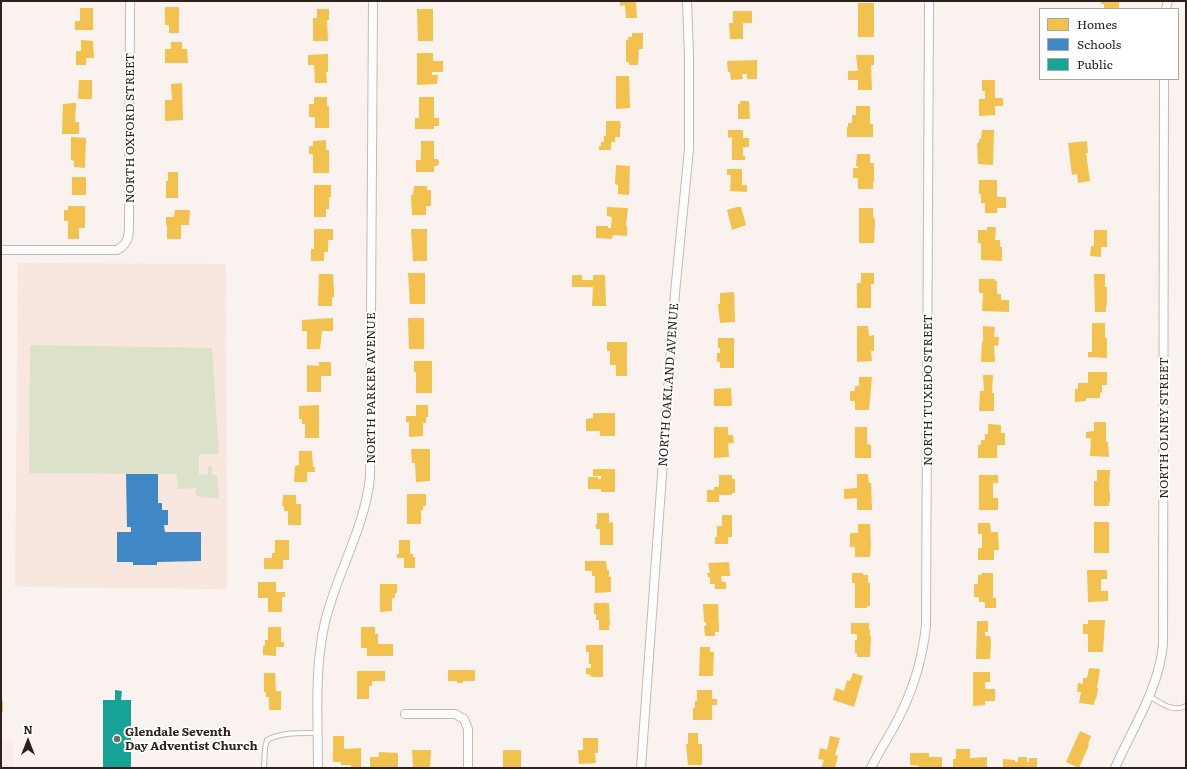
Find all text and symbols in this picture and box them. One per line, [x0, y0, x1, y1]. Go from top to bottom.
legend [1039, 8, 1179, 80]
text: Homes [1077, 15, 1117, 33]
text: Schools [1077, 35, 1121, 53]
street label: NORTH OXFORD STREET [123, 53, 137, 203]
text: Public [1077, 55, 1113, 73]
street label: NORTH OAKLAND AVENUE [656, 303, 682, 467]
street label: NORTH PARKER AVENUE [364, 312, 378, 464]
street label: NORTH TUXEDO STREET [921, 314, 935, 466]
street label: NORTH OLNEY STREET [1157, 357, 1171, 499]
north arrow [8, 721, 48, 761]
text: N [23, 721, 33, 737]
place label: Glendale Seventh Day Adventist Church [125, 725, 258, 753]
marker: Glendale Seventh Day Adventist Church [112, 734, 122, 744]

